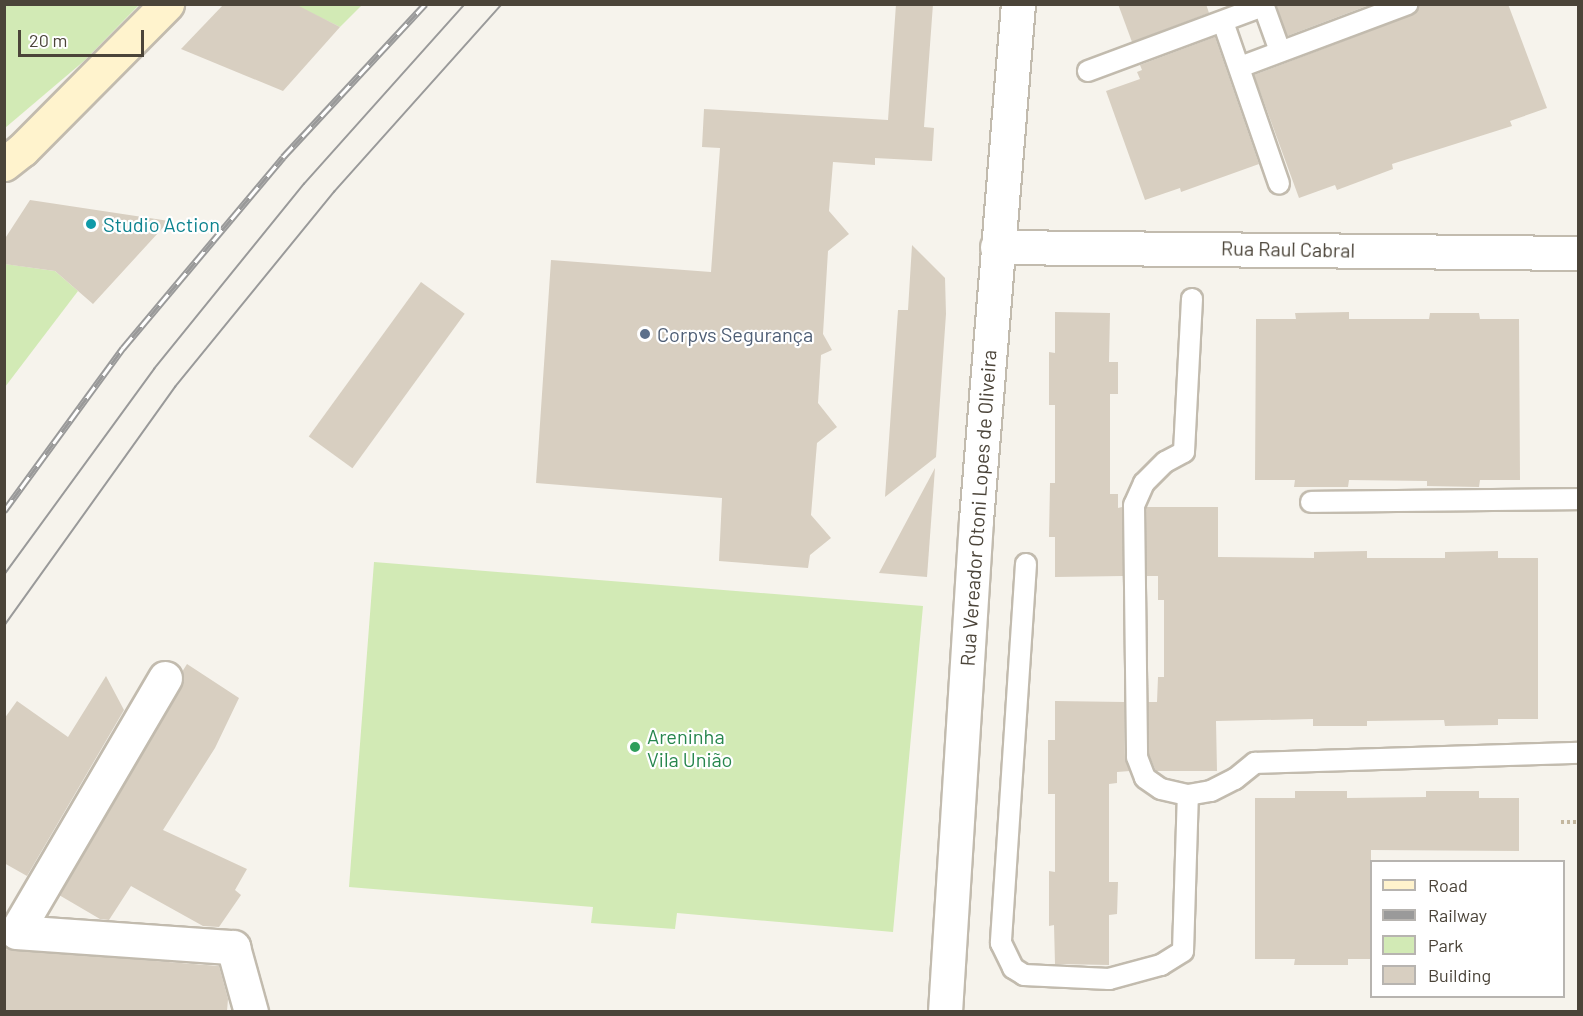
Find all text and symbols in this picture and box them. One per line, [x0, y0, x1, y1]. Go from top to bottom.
scale bar [21, 18, 147, 56]
text: 20 m [29, 29, 67, 51]
place label: Studio Action [103, 212, 220, 236]
marker: Studio Action [84, 217, 98, 231]
street label: Rua Raul Cabral [1221, 236, 1355, 262]
place label: Corpvs Segurança [657, 322, 813, 346]
marker: Corpvs Segurança [638, 327, 652, 341]
street label: Rua Vereador Otoni Lopes de Oliveira [955, 349, 1001, 667]
place label: Areninha Vila União [647, 724, 732, 771]
marker: Areninha Vila União [628, 740, 642, 754]
legend [1370, 860, 1565, 998]
text: Road [1428, 874, 1468, 896]
text: Railway [1428, 904, 1487, 926]
text: Park [1428, 934, 1463, 956]
text: Building [1428, 964, 1491, 986]

